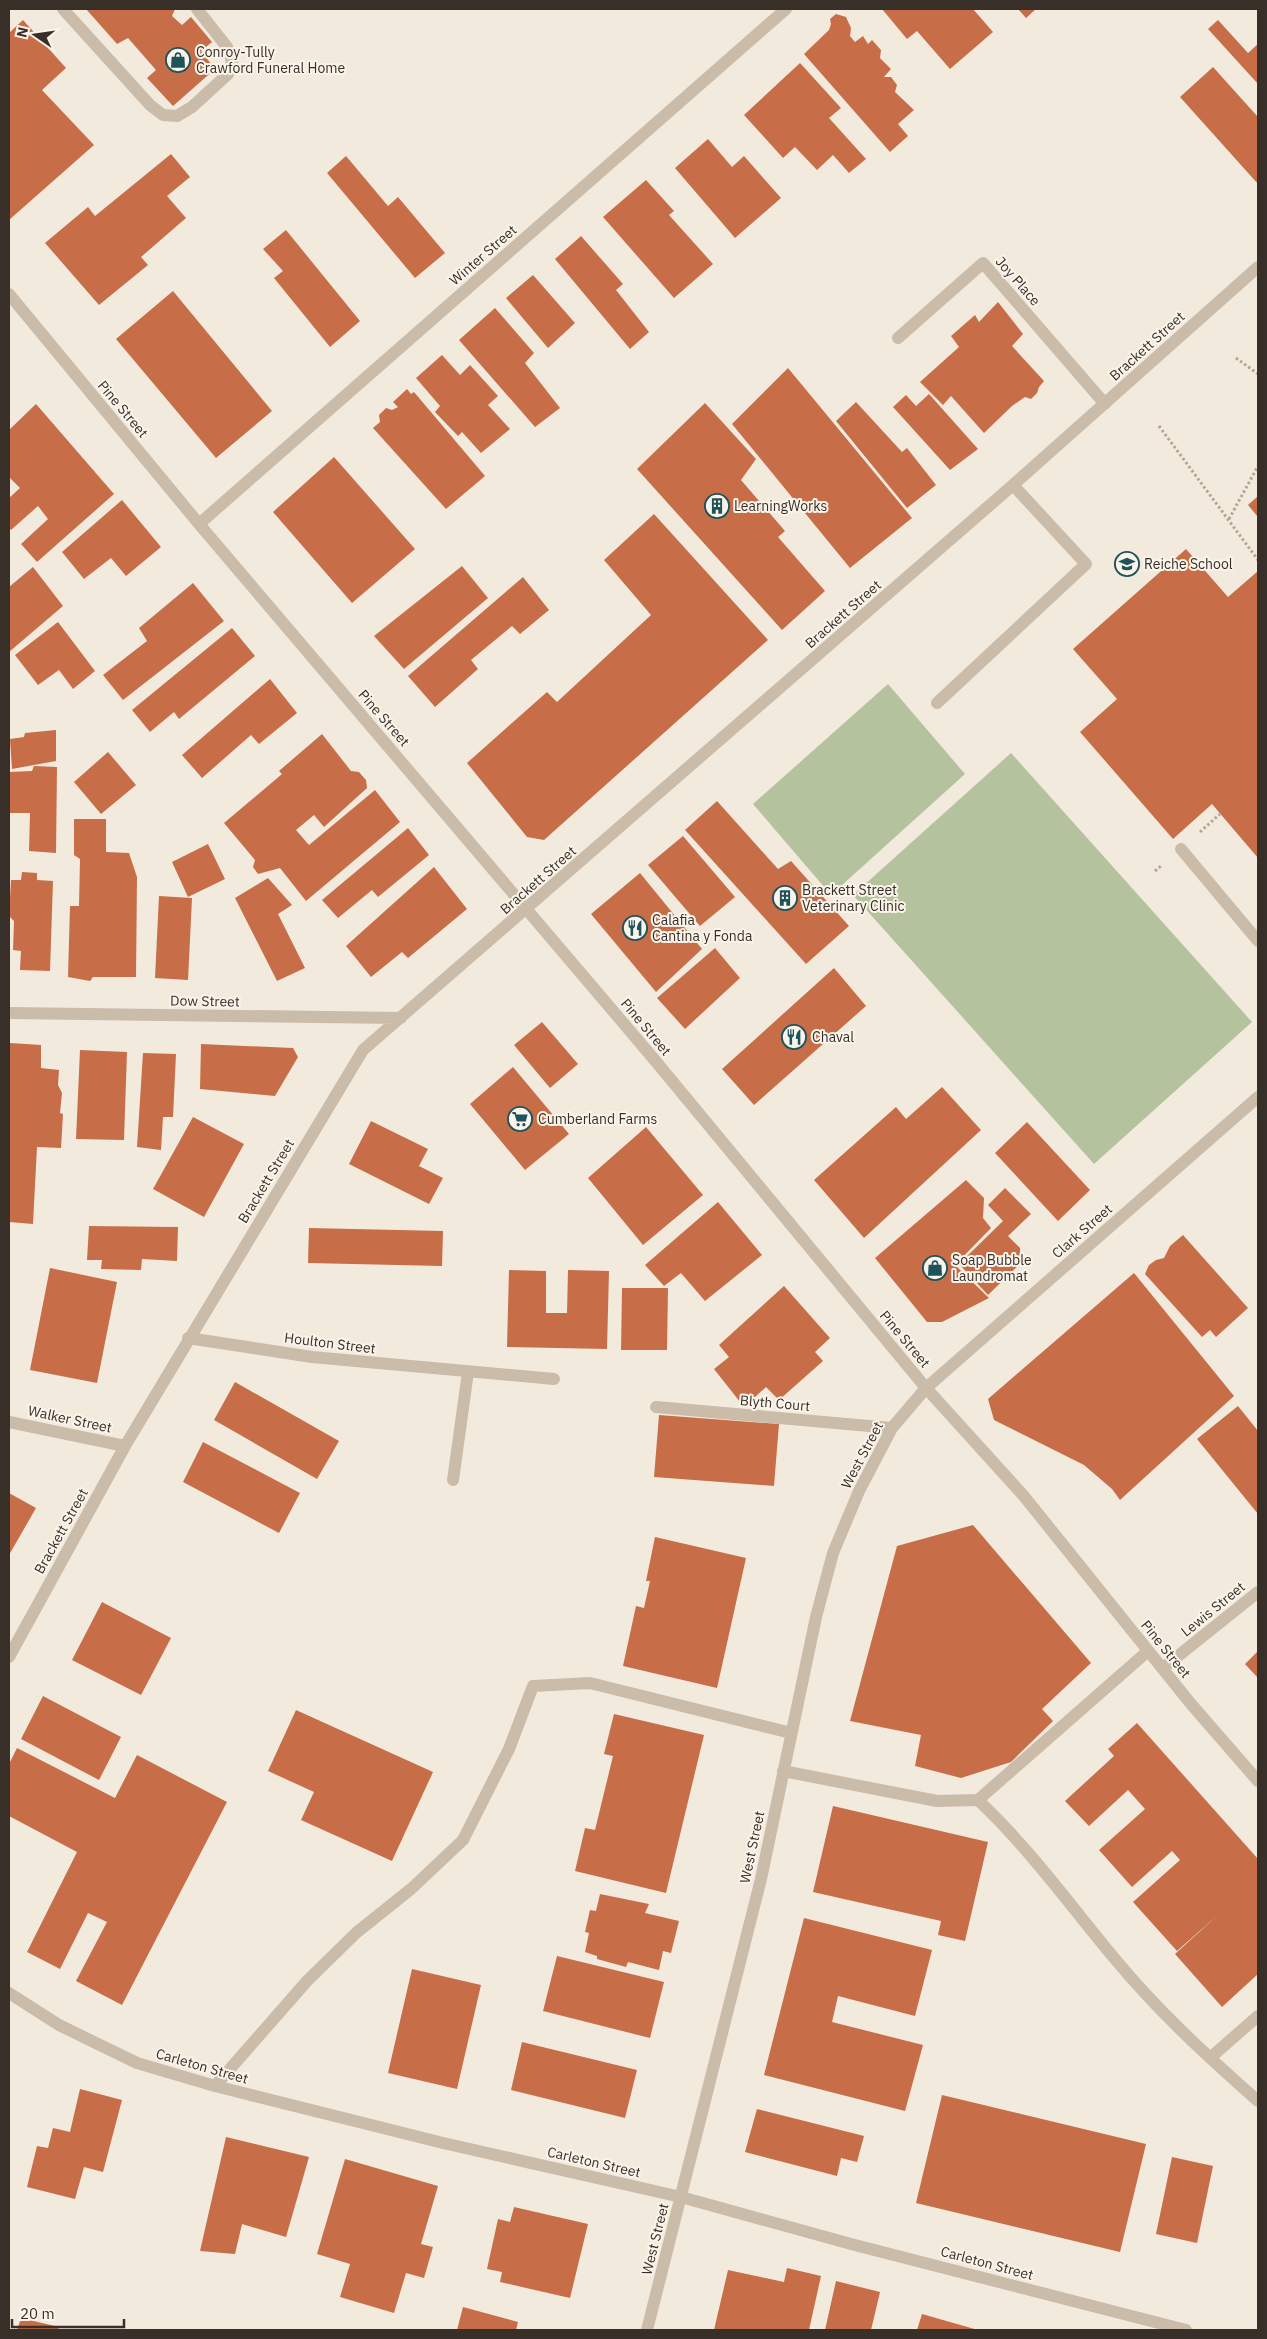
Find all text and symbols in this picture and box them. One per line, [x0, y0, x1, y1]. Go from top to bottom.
north arrow [10, 10, 60, 60]
text: N [12, 25, 32, 39]
place label: Conroy-Tully Crawford Funeral Home [196, 43, 345, 77]
shop icon: Conroy-Tully Crawford Funeral Home [165, 47, 191, 73]
street label: Winter Street [446, 221, 520, 289]
street label: Joy Place [992, 253, 1045, 310]
street label: Brackett Street [1106, 307, 1188, 384]
street label: Pine Street [94, 377, 152, 441]
building icon: LearningWorks [704, 493, 730, 519]
place label: LearningWorks [734, 497, 827, 515]
school or university icon: Reiche School [1114, 551, 1140, 577]
place label: Reiche School [1144, 555, 1233, 573]
street label: Brackett Street [801, 576, 885, 652]
street label: Pine Street [354, 686, 414, 750]
street label: Brackett Street [496, 842, 580, 918]
place label: Brackett Street Veterinary Clinic [802, 881, 904, 915]
building icon: Brackett Street Veterinary Clinic [772, 885, 798, 911]
place label: Calafia Cantina y Fonda [652, 911, 753, 945]
restaurant icon: Calafia Cantina y Fonda [622, 915, 648, 941]
street label: Dow Street [170, 991, 240, 1011]
street label: Pine Street [617, 995, 675, 1059]
restaurant icon: Chaval [781, 1024, 807, 1050]
place label: Chaval [812, 1028, 854, 1046]
supermarket icon: Cumberland Farms [507, 1106, 533, 1132]
place label: Cumberland Farms [538, 1110, 658, 1128]
street label: Brackett Street [234, 1136, 298, 1226]
street label: Clark Street [1048, 1200, 1116, 1262]
place label: Soap Bubble Laundromat [952, 1251, 1032, 1285]
shop icon: Soap Bubble Laundromat [922, 1255, 948, 1281]
street label: Pine Street [876, 1307, 934, 1371]
street label: Houlton Street [283, 1328, 377, 1358]
street label: Blyth Court [739, 1391, 811, 1415]
street label: Walker Street [26, 1401, 114, 1437]
street label: West Street [837, 1418, 887, 1492]
street label: Brackett Street [30, 1485, 92, 1577]
street label: Lewis Street [1177, 1578, 1249, 1640]
street label: Pine Street [1137, 1616, 1195, 1682]
street label: West Street [736, 1809, 768, 1885]
street label: Carleton Street [154, 2044, 250, 2088]
street label: Carleton Street [546, 2143, 642, 2181]
street label: West Street [637, 2201, 673, 2277]
street label: Carleton Street [939, 2242, 1035, 2284]
scale bar [12, 2296, 125, 2328]
text: 20 m [20, 2304, 55, 2323]

